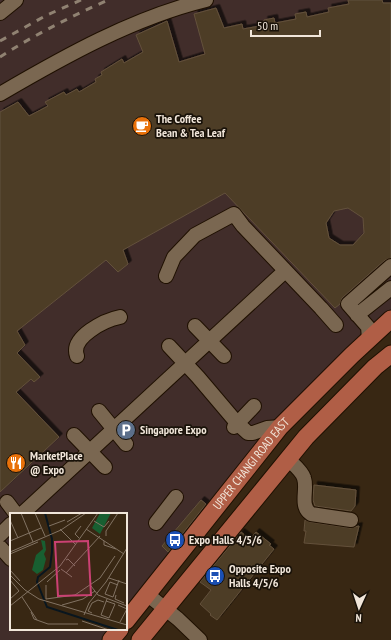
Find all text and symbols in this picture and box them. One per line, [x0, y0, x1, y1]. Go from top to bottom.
scale bar [251, 12, 320, 38]
text: 50 m [257, 18, 278, 33]
place label: The Coffee Bean & Tea Leaf [156, 111, 226, 140]
cafe icon: The Coffee Bean & Tea Leaf [131, 115, 153, 137]
street label: UPPER CHANGI ROAD EAST [209, 414, 293, 512]
parking icon: Singapore Expo [115, 419, 137, 441]
place label: Singapore Expo [140, 422, 207, 437]
place label: MarketPlace @ Expo [30, 448, 83, 477]
restaurant icon: MarketPlace @ Expo [5, 452, 27, 474]
inset map [10, 513, 127, 630]
bus stop icon: Expo Halls 4/5/6 [164, 529, 186, 551]
place label: Expo Halls 4/5/6 [189, 532, 262, 547]
place label: Opposite Expo Halls 4/5/6 [229, 561, 291, 590]
bus stop icon: Opposite Expo Halls 4/5/6 [204, 565, 226, 587]
north arrow [339, 588, 379, 628]
text: N [355, 611, 362, 625]

